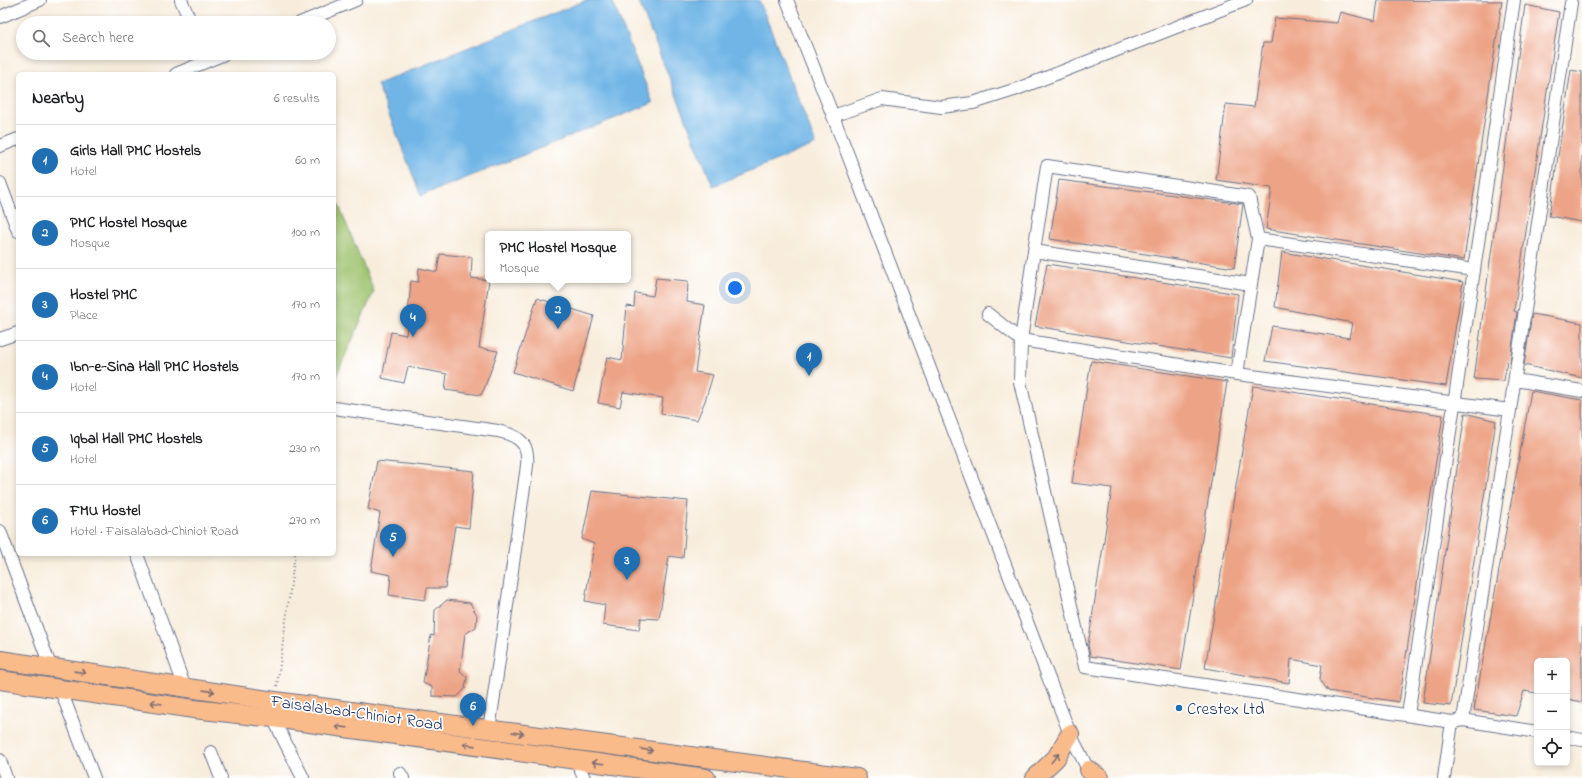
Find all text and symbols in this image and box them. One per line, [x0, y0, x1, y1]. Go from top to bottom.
search box [16, 16, 336, 60]
icon: search [30, 27, 52, 49]
text: Search here [62, 27, 134, 49]
text: Nearby [32, 86, 84, 111]
text: 6 results [274, 89, 320, 108]
text: Girls Hall PMC Hostels [70, 140, 201, 162]
text: 1 [43, 151, 47, 170]
text: 60 m [295, 151, 320, 170]
text: Hotel [70, 162, 97, 181]
text: PMC Hostel Mosque [70, 212, 187, 234]
text: 2 [42, 223, 48, 242]
text: 100 m [291, 223, 320, 242]
popup [485, 231, 631, 283]
text: Mosque [70, 234, 110, 253]
text: PMC Hostel Mosque [499, 237, 617, 259]
text: Mosque [499, 259, 539, 278]
your location [725, 278, 745, 298]
text: Hostel PMC [70, 284, 137, 306]
text: 3 [42, 295, 48, 314]
text: 170 m [292, 295, 320, 314]
pin: 2 [545, 296, 571, 329]
pin: 4 [400, 304, 426, 337]
text: Place [70, 306, 98, 325]
pin: 1 [796, 343, 822, 376]
text: Ibn-e-Sina Hall PMC Hostels [70, 356, 239, 378]
text: 4 [42, 367, 48, 386]
text: 170 m [292, 367, 320, 386]
text: Hotel [70, 378, 97, 397]
text: Iqbal Hall PMC Hostels [70, 428, 203, 450]
text: 5 [41, 439, 49, 458]
text: 230 m [289, 439, 320, 458]
text: Hotel [70, 450, 97, 469]
text: FMU Hostel [70, 500, 141, 522]
text: 6 [42, 511, 48, 530]
text: 270 m [289, 511, 320, 530]
text: Hotel · Faisalabad–Chiniot Road [70, 522, 239, 541]
pin: 5 [380, 524, 406, 557]
pin: 3 [614, 547, 640, 580]
map controls [1534, 658, 1570, 766]
button: + [1534, 658, 1570, 694]
one-way arrow [73, 668, 86, 676]
one-way arrow [202, 687, 215, 695]
street label: Faisalabad–Chiniot Road [268, 689, 445, 738]
pin: 6 [460, 693, 486, 726]
button: − [1534, 694, 1570, 730]
place label: Crestex Ltd [1187, 697, 1265, 722]
one-way arrow [150, 699, 163, 707]
marker: Crestex Ltd [1174, 703, 1184, 713]
one-way arrow [335, 723, 348, 731]
one-way arrow [511, 729, 524, 737]
button: locate [1534, 730, 1570, 766]
one-way arrow [463, 741, 476, 749]
one-way arrow [640, 746, 653, 754]
one-way arrow [1050, 753, 1059, 763]
one-way arrow [592, 759, 605, 767]

